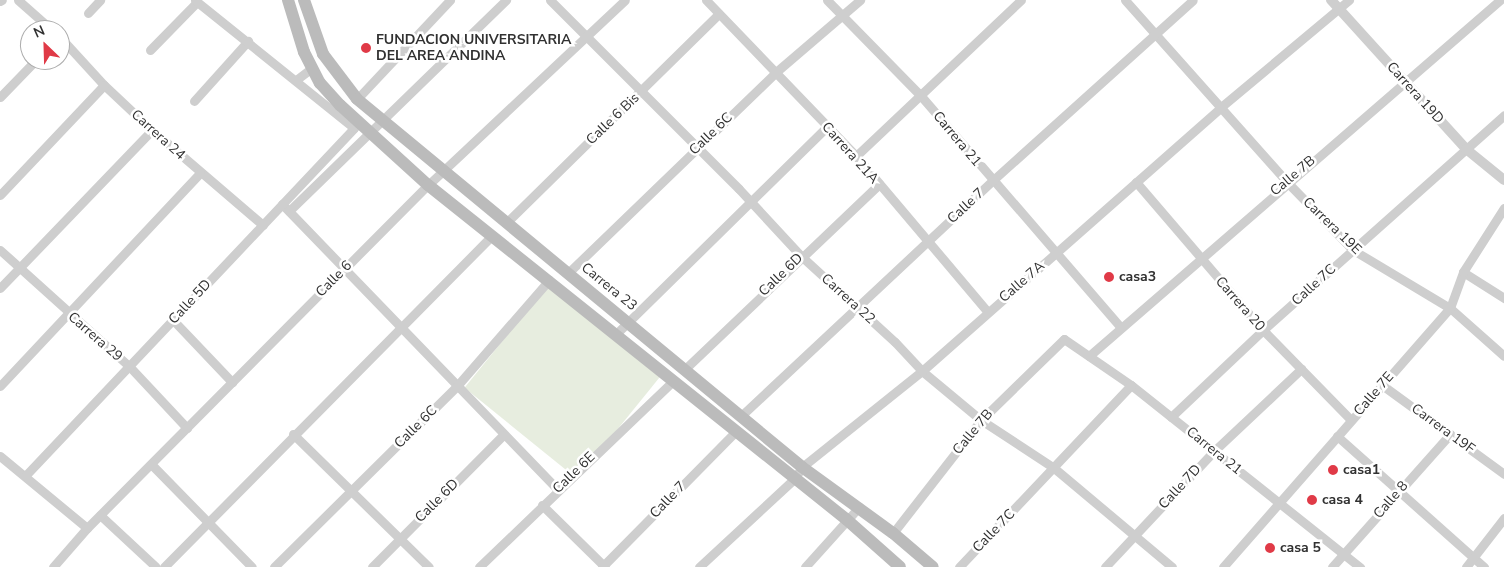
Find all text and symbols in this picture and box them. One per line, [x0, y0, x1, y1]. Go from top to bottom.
north arrow [20, 20, 70, 70]
text: N [30, 21, 48, 43]
place label: FUNDACION UNIVERSITARIA DEL AREA ANDINA [376, 32, 571, 64]
marker: FUNDACION UNIVERSITARIA DEL AREA ANDINA [360, 42, 372, 54]
street label: Carrera 19D [1383, 59, 1447, 127]
street label: Calle 6 Bis [583, 90, 643, 148]
street label: Carrera 24 [128, 106, 188, 164]
street label: Carrera 21 [929, 108, 985, 170]
street label: Calle 6C [686, 109, 736, 159]
street label: Carrera 21A [818, 119, 882, 187]
street label: Calle 7B [1267, 152, 1319, 200]
street label: Calle 7 [944, 185, 988, 227]
street label: Carrera 19E [1299, 194, 1365, 258]
street label: Calle 6D [756, 250, 806, 300]
street label: Calle 6 [312, 257, 356, 301]
street label: Calle 7A [996, 258, 1048, 306]
street label: Carrera 23 [578, 259, 640, 315]
street label: Calle 7C [1288, 261, 1340, 309]
place label: casa3 [1119, 269, 1156, 285]
street label: Carrera 22 [818, 270, 878, 328]
marker: casa3 [1103, 271, 1115, 283]
street label: Carrera 20 [1212, 273, 1268, 335]
street label: Calle 5D [165, 276, 215, 328]
street label: Carrera 29 [64, 309, 126, 365]
street label: Calle 7E [1350, 369, 1398, 419]
street label: Carrera 19F [1408, 400, 1478, 458]
street label: Calle 6C [391, 402, 441, 452]
street label: Calle 7B [949, 406, 997, 458]
street label: Carrera 21 [1183, 423, 1245, 479]
street label: Calle 6E [549, 449, 599, 497]
street label: Calle 7D [1155, 461, 1205, 513]
place label: casa1 [1343, 462, 1380, 478]
marker: casa1 [1327, 464, 1339, 476]
street label: Calle 6D [412, 476, 462, 526]
street label: Calle 7 [647, 478, 689, 522]
street label: Calle 8 [1370, 478, 1412, 522]
place label: casa 4 [1322, 492, 1363, 508]
marker: casa 4 [1306, 494, 1318, 506]
street label: Calle 7C [969, 506, 1019, 556]
place label: casa 5 [1280, 540, 1321, 556]
marker: casa 5 [1264, 542, 1276, 554]

